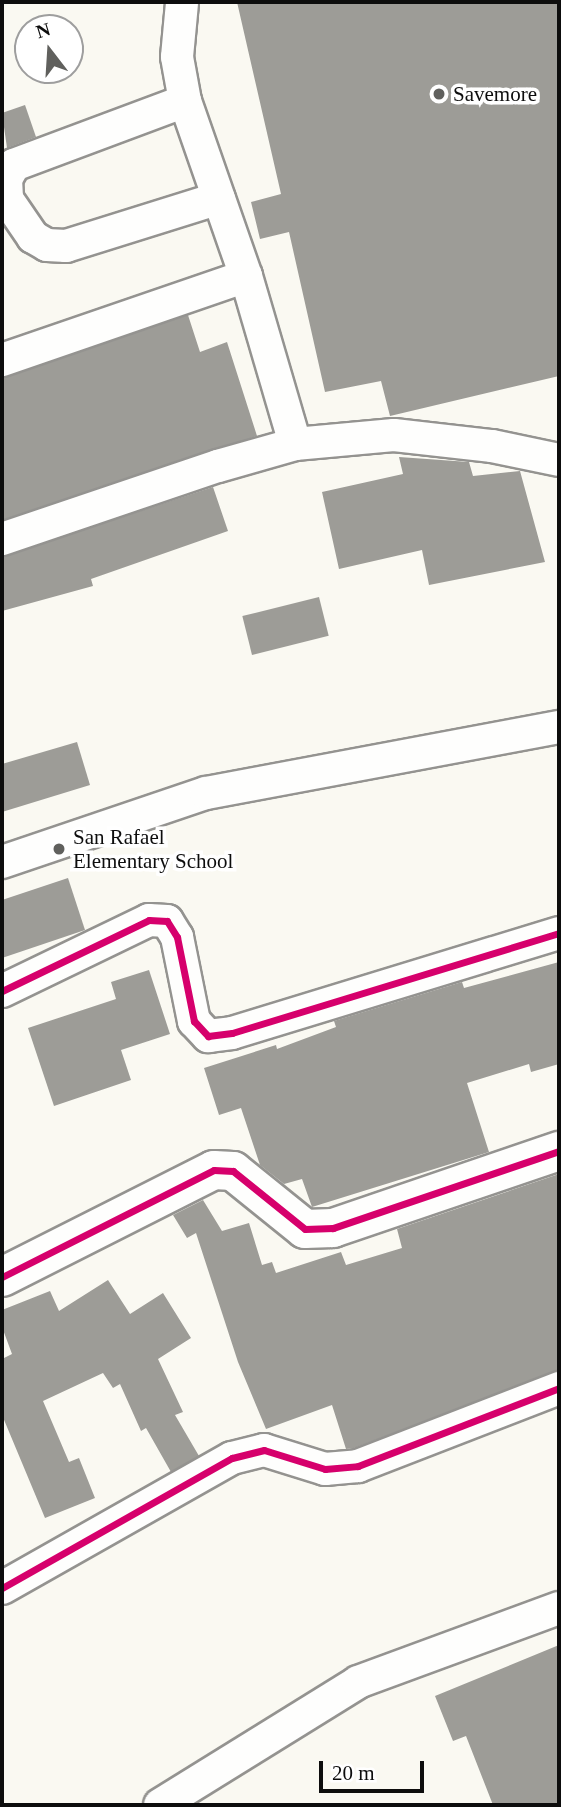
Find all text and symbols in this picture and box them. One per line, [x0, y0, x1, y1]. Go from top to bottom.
north arrow [14, 14, 84, 84]
text: N [34, 18, 53, 42]
place label: Savemore [453, 81, 537, 107]
marker: Savemore [431, 86, 447, 102]
place label: San Rafael Elementary School [73, 824, 233, 874]
marker: San Rafael Elementary School [51, 841, 67, 857]
scale bar [323, 1748, 428, 1792]
text: 20 m [332, 1761, 375, 1785]

